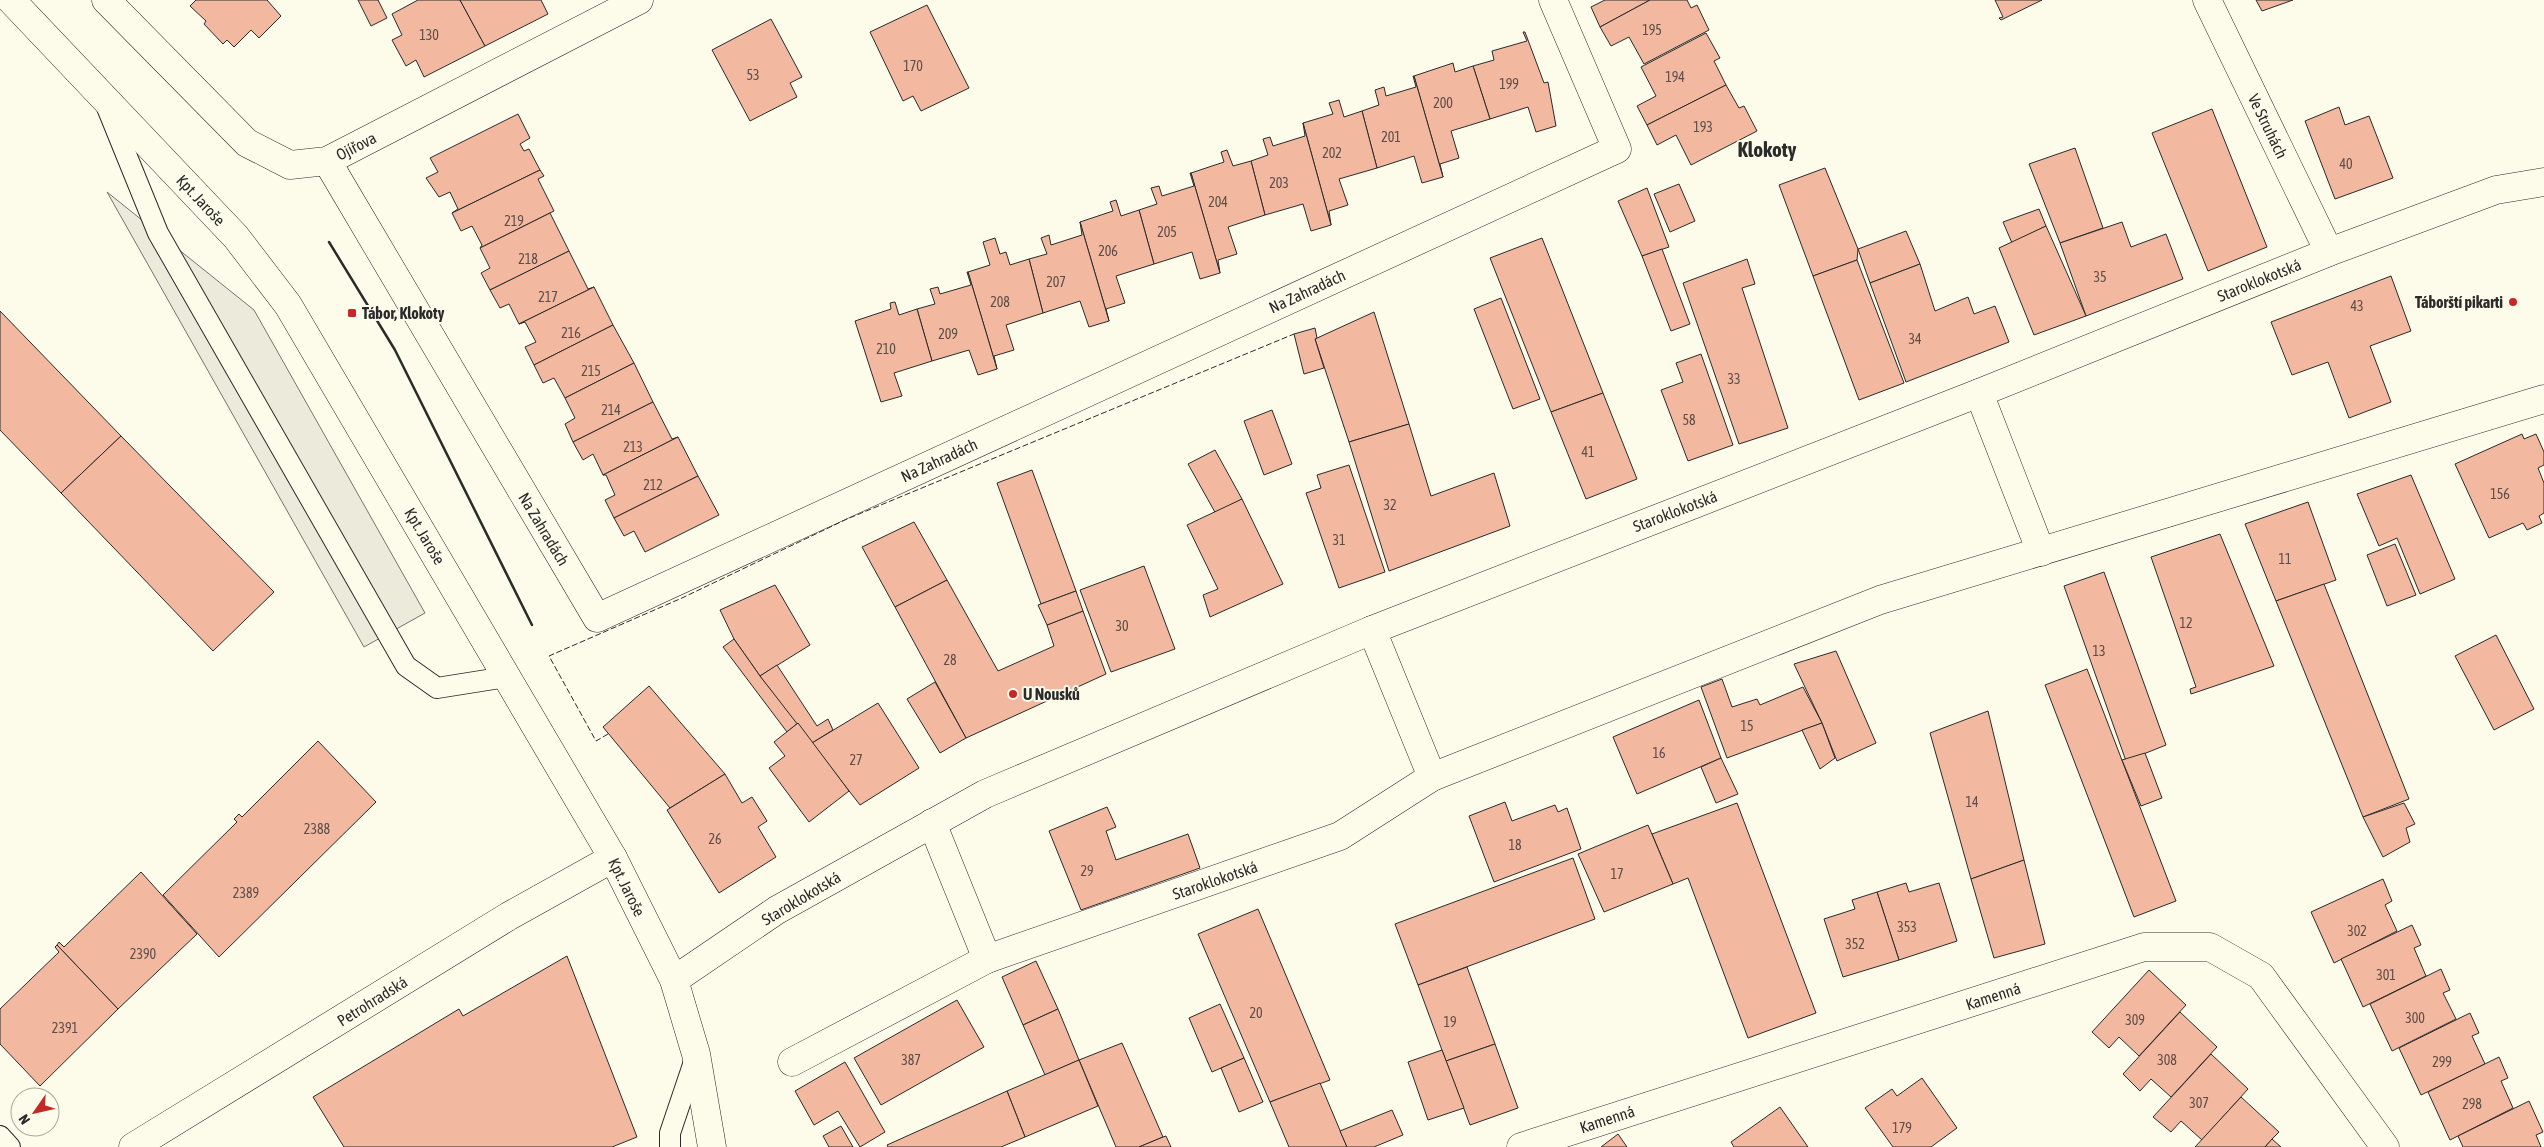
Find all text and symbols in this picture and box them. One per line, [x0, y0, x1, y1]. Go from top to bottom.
house number: 195 [1642, 22, 1662, 38]
house number: 130 [419, 27, 439, 43]
house number: 170 [903, 58, 923, 74]
house number: 53 [746, 67, 760, 83]
house number: 194 [1665, 69, 1685, 85]
house number: 199 [1499, 76, 1519, 92]
street label: Ve Struhách [2245, 91, 2291, 161]
house number: 200 [1433, 95, 1453, 111]
house number: 193 [1693, 119, 1713, 135]
street label: Ojířova [333, 128, 380, 165]
house number: 201 [1381, 129, 1401, 145]
district label: Klokoty [1738, 137, 1797, 161]
house number: 202 [1322, 145, 1342, 161]
house number: 40 [2339, 156, 2353, 172]
street label: Kpt. Jaroše [172, 171, 229, 230]
house number: 203 [1269, 175, 1289, 191]
house number: 204 [1208, 194, 1228, 210]
house number: 219 [504, 213, 524, 229]
house number: 205 [1157, 224, 1177, 240]
house number: 206 [1098, 243, 1118, 259]
house number: 218 [518, 251, 538, 267]
street label: Staroklokotská [2215, 255, 2303, 305]
street label: Na Zahradách [1266, 266, 1348, 316]
house number: 35 [2093, 269, 2107, 285]
house number: 207 [1046, 274, 1066, 290]
house number: 217 [538, 289, 558, 305]
place label: Táborští pikarti [2415, 293, 2503, 311]
house number: 208 [990, 294, 1010, 310]
marker: Táborští pikarti [2507, 296, 2519, 308]
house number: 43 [2350, 298, 2364, 314]
place label: Tábor, Klokoty [362, 304, 445, 322]
marker: Tábor, Klokoty [346, 307, 358, 319]
house number: 216 [561, 325, 581, 341]
house number: 209 [938, 326, 958, 342]
house number: 34 [1908, 331, 1922, 347]
house number: 210 [876, 341, 896, 357]
house number: 215 [581, 363, 601, 379]
house number: 33 [1727, 371, 1741, 387]
house number: 214 [601, 402, 621, 418]
house number: 58 [1682, 412, 1696, 428]
street label: Na Zahradách [898, 435, 980, 485]
house number: 213 [623, 439, 643, 455]
house number: 41 [1581, 444, 1595, 460]
house number: 212 [643, 477, 663, 493]
house number: 156 [2490, 486, 2510, 502]
street label: Staroklokotská [1630, 487, 1720, 535]
street label: Na Zahradách [515, 489, 573, 569]
house number: 32 [1383, 497, 1397, 513]
street label: Kpt. Jaroše [400, 504, 449, 568]
house number: 31 [1332, 532, 1346, 548]
house number: 11 [2278, 551, 2292, 567]
house number: 12 [2179, 615, 2193, 631]
house number: 30 [1115, 618, 1129, 634]
house number: 13 [2092, 643, 2106, 659]
house number: 28 [943, 652, 957, 668]
place label: U Nousků [1023, 685, 1080, 703]
marker: U Nousků [1007, 688, 1019, 700]
house number: 15 [1740, 718, 1754, 734]
house number: 16 [1652, 745, 1666, 761]
house number: 27 [849, 752, 863, 768]
house number: 14 [1965, 794, 1979, 810]
house number: 2388 [304, 821, 331, 837]
house number: 26 [708, 831, 722, 847]
house number: 18 [1508, 837, 1522, 853]
street label: Kpt. Jaroše [604, 855, 649, 920]
street label: Staroklokotská [1170, 857, 1260, 903]
house number: 29 [1080, 863, 1094, 879]
house number: 17 [1610, 866, 1624, 882]
street label: Staroklokotská [758, 867, 844, 929]
house number: 2389 [233, 885, 259, 901]
house number: 353 [1897, 919, 1917, 935]
house number: 302 [2347, 923, 2367, 939]
house number: 352 [1845, 936, 1865, 952]
house number: 2390 [130, 946, 157, 962]
house number: 301 [2376, 967, 2396, 983]
street label: Petrohradská [334, 972, 410, 1030]
street label: Kamenná [1963, 979, 2023, 1013]
house number: 20 [1249, 1005, 1263, 1021]
house number: 300 [2405, 1010, 2425, 1026]
house number: 309 [2125, 1012, 2145, 1028]
house number: 19 [1443, 1014, 1457, 1030]
house number: 2391 [52, 1020, 78, 1036]
house number: 387 [901, 1052, 921, 1068]
house number: 308 [2157, 1052, 2177, 1068]
house number: 299 [2432, 1054, 2452, 1070]
north arrow [10, 1087, 60, 1137]
house number: 307 [2189, 1095, 2209, 1111]
house number: 298 [2462, 1096, 2482, 1112]
street label: Kamenná [1577, 1102, 1637, 1136]
text: N [15, 1111, 33, 1127]
house number: 179 [1892, 1120, 1912, 1136]

